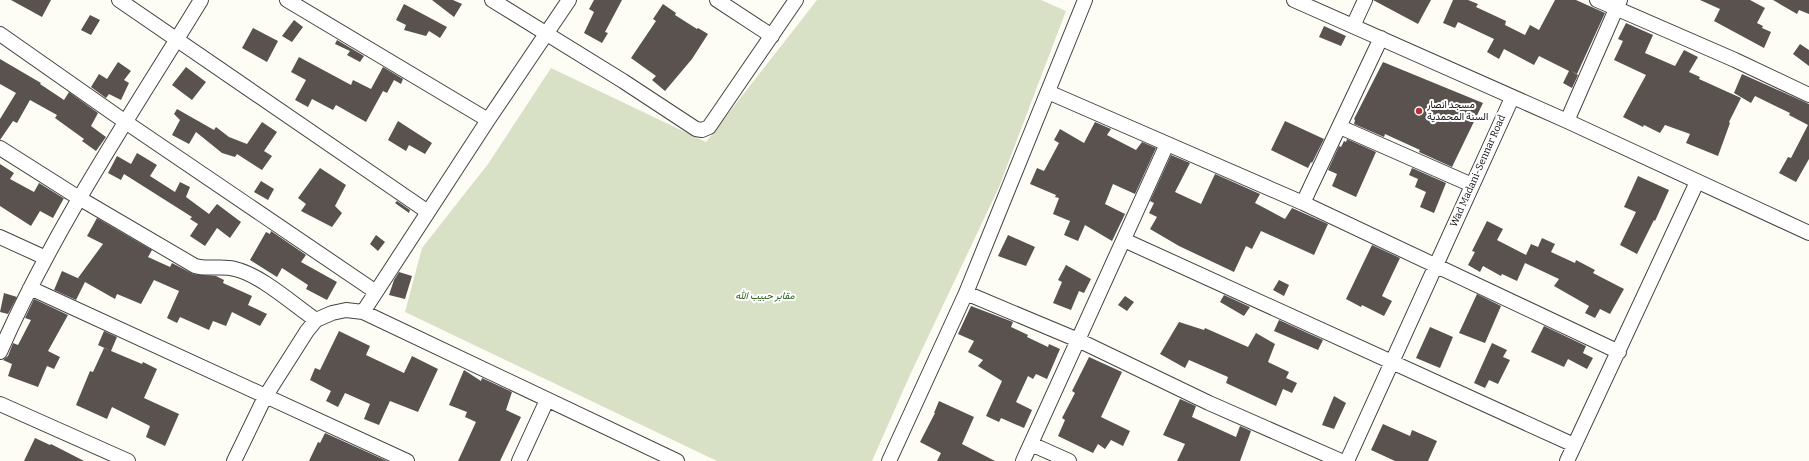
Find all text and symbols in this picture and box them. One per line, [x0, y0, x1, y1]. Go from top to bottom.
place label: مسجد انصار السنة المحمدية [1426, 99, 1488, 123]
marker: مسجد انصار السنة المحمدية [1414, 106, 1424, 116]
street label: Wad Madani-Sennar Road [1448, 113, 1508, 229]
park label: مقابر حبيب الله [735, 289, 795, 302]

